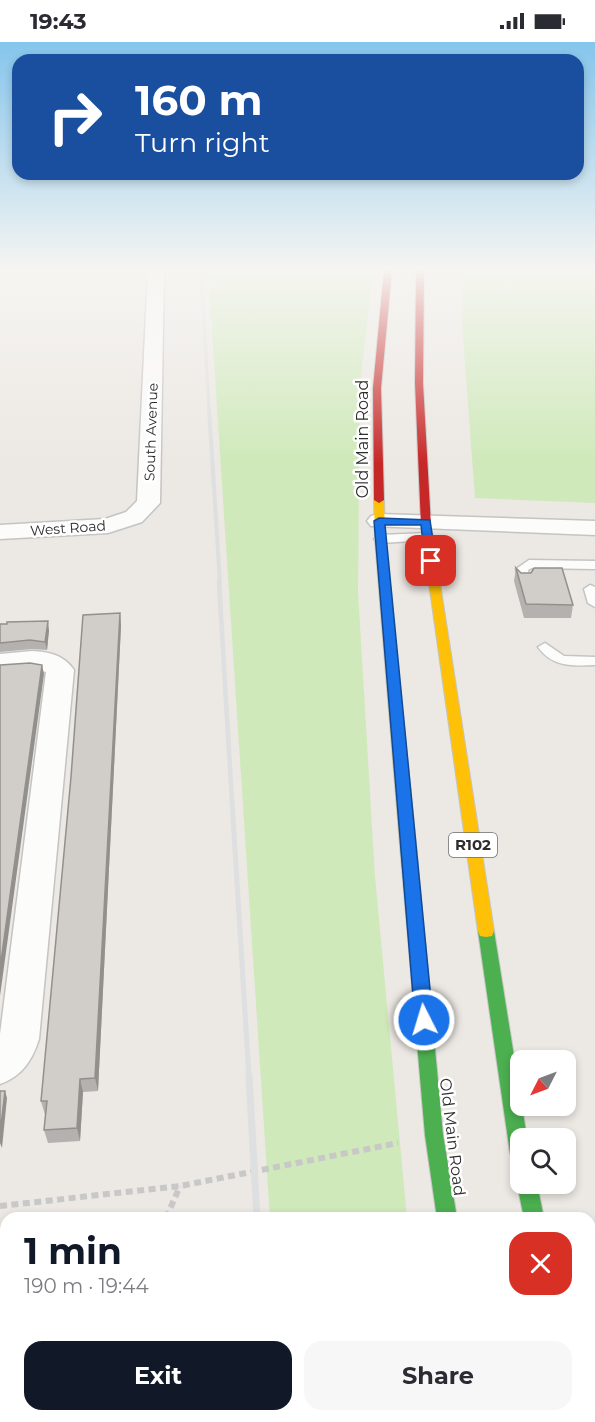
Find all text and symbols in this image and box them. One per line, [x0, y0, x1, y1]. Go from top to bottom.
text: 19:43 [30, 8, 86, 35]
text: 160 m [135, 74, 263, 126]
icon: right [36, 78, 114, 156]
text: Turn right [135, 126, 270, 159]
street label: Old Main Road [353, 380, 372, 498]
street label: South Avenue [140, 382, 162, 482]
street label: West Road [29, 516, 107, 540]
pin [405, 535, 456, 586]
icon: arrive [414, 544, 447, 577]
road number: R102 [449, 833, 497, 857]
position arrow [392, 988, 456, 1052]
north arrow [510, 1050, 576, 1116]
map controls [510, 1050, 576, 1194]
street label: Old Main Road [436, 1077, 469, 1197]
button: search [510, 1128, 576, 1194]
text: 1 min [24, 1229, 122, 1273]
button: close [509, 1232, 572, 1295]
text: 190 m · 19:44 [24, 1274, 149, 1298]
button: Exit [24, 1341, 292, 1410]
button: Share [304, 1341, 572, 1410]

